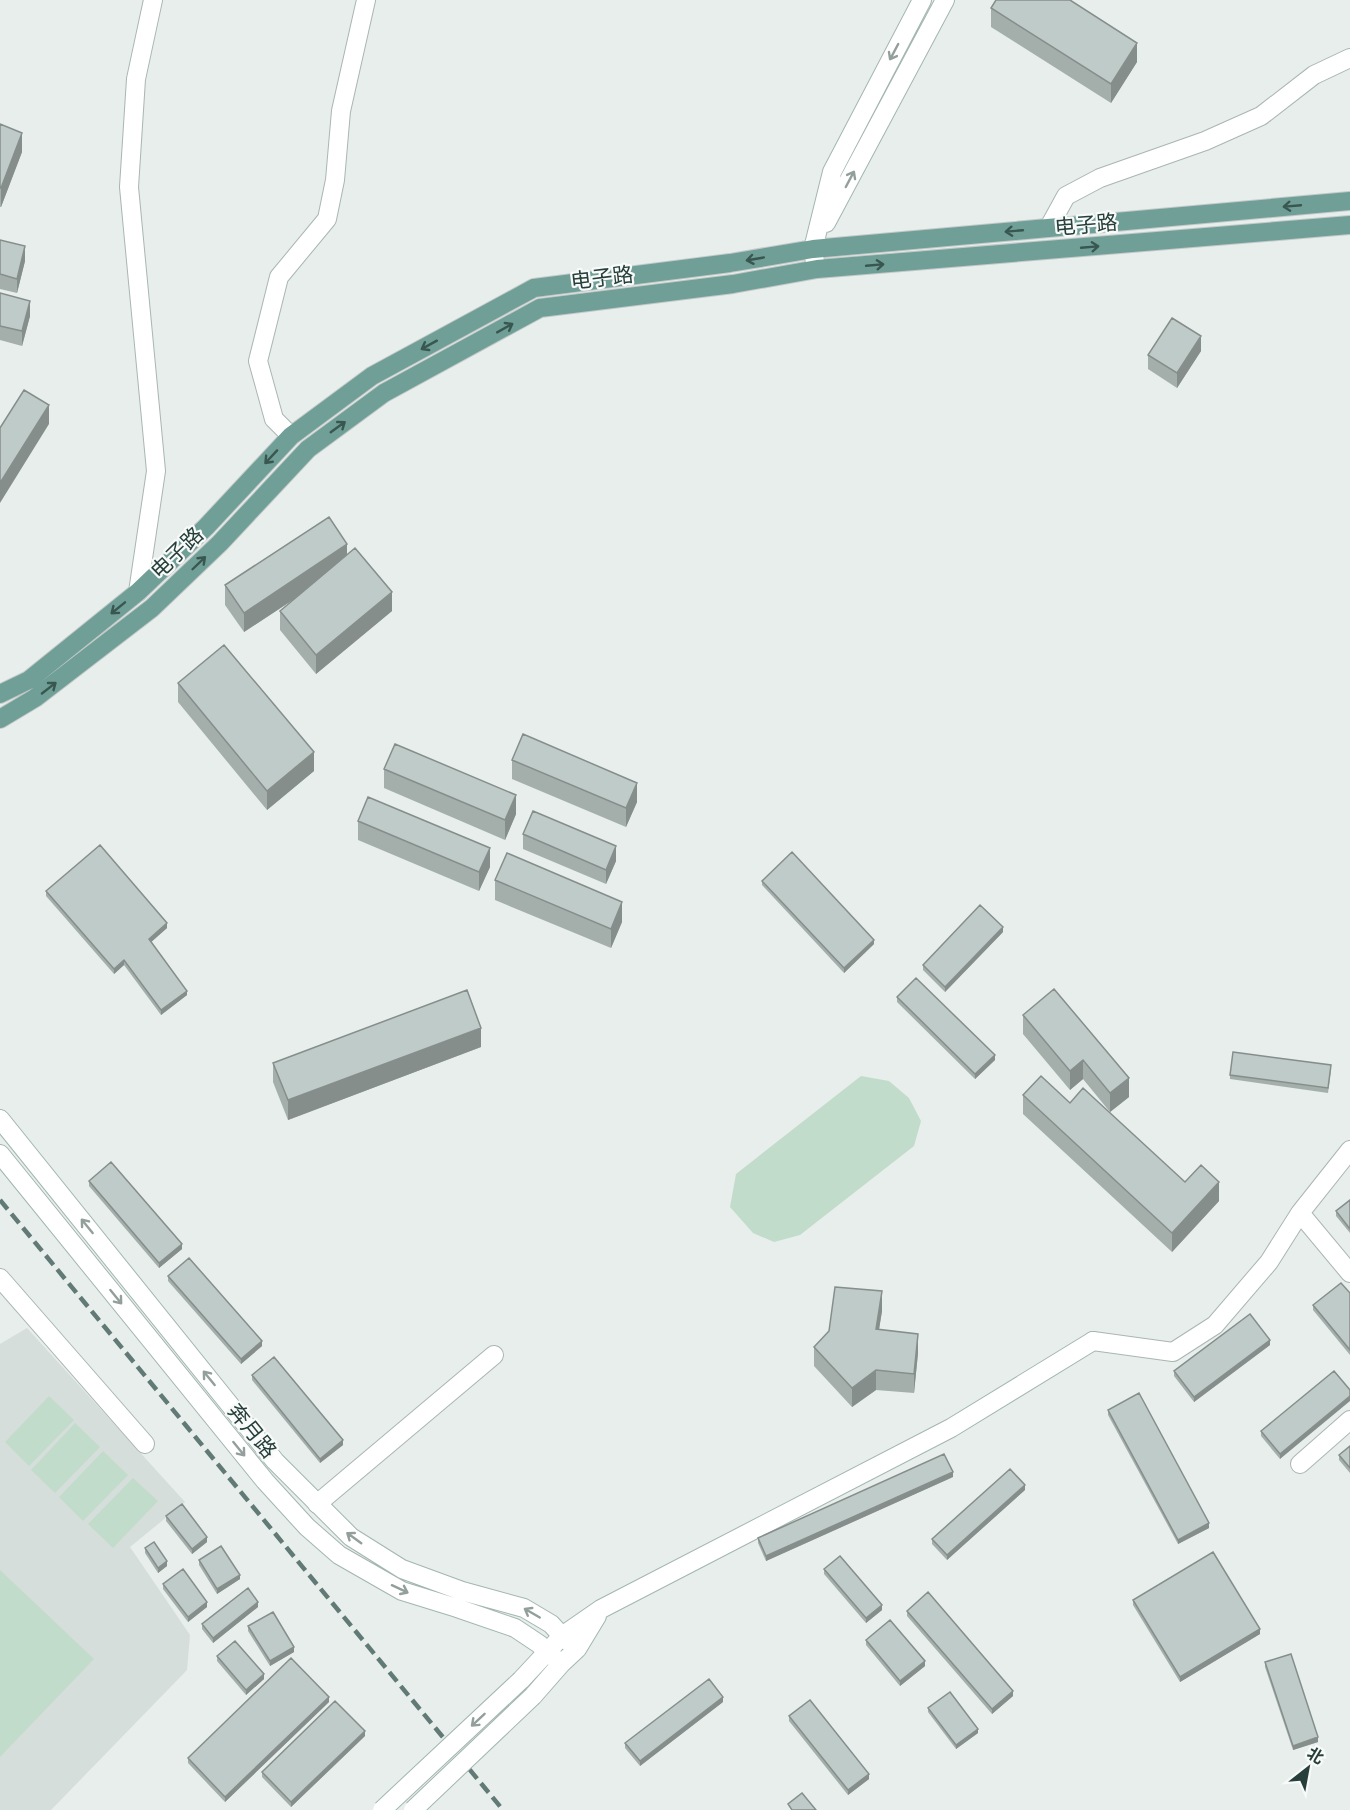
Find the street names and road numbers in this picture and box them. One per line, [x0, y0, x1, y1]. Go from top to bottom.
street label: 电子路 [1053, 207, 1119, 243]
street label: 电子路 [569, 259, 635, 297]
street label: 电子路 [144, 520, 210, 586]
street label: 奔月路 [221, 1397, 283, 1465]

